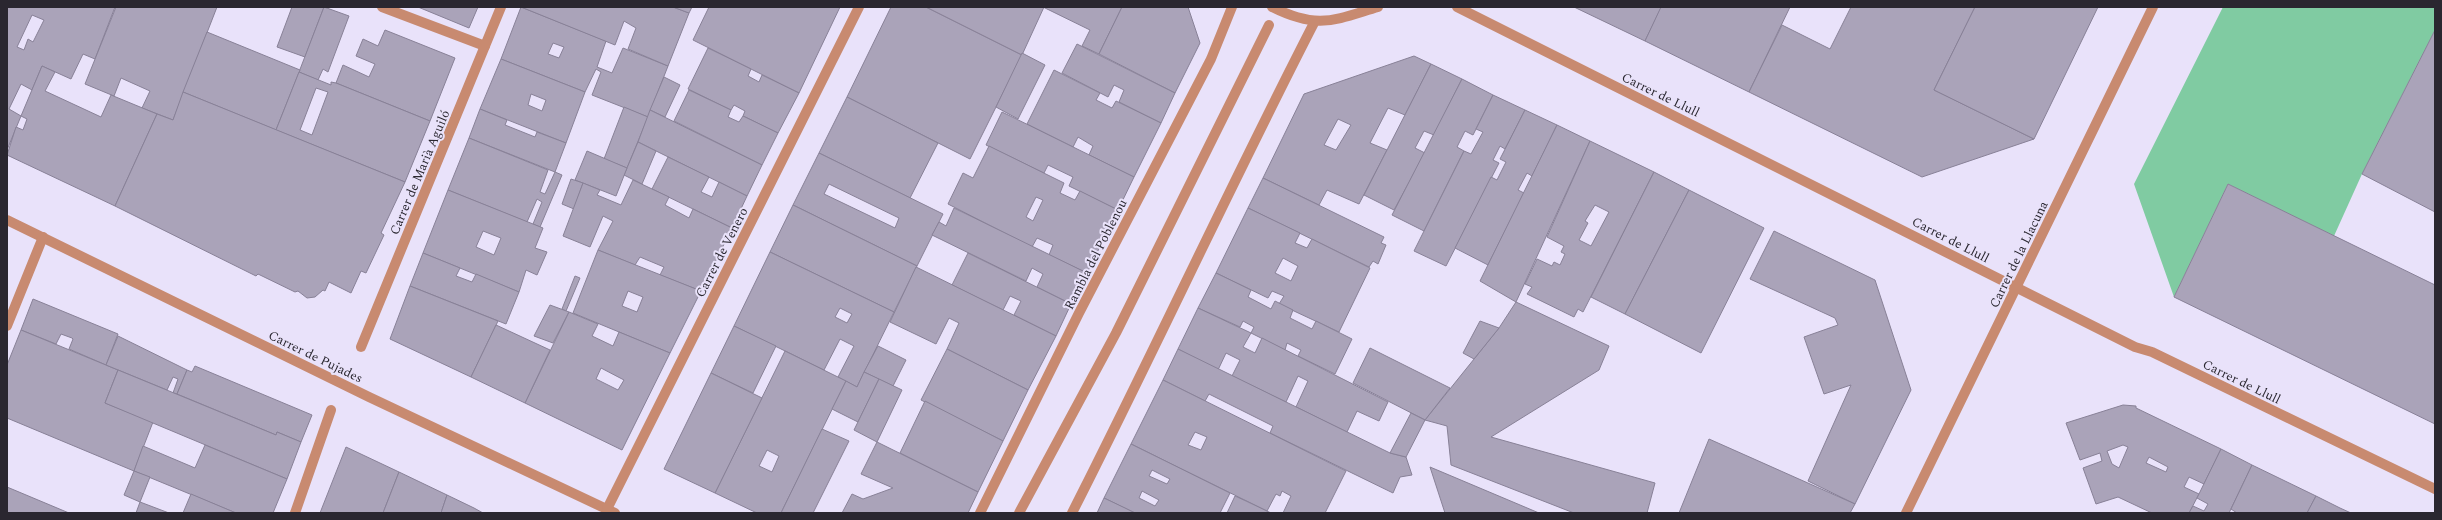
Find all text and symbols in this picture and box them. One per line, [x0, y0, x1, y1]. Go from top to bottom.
street label: Carrer de Llull [1618, 67, 1703, 123]
street label: Carrer de Marià Aguiló [385, 107, 455, 238]
street label: Rambla del Poblenou [1059, 196, 1132, 313]
street label: Carrer de la Llacuna [1984, 197, 2054, 311]
street label: Carrer de Venero [691, 204, 753, 301]
street label: Carrer de Llull [1908, 212, 1993, 268]
street label: Carrer de Pujades [265, 325, 366, 388]
street label: Carrer de Llull [2199, 354, 2284, 410]

